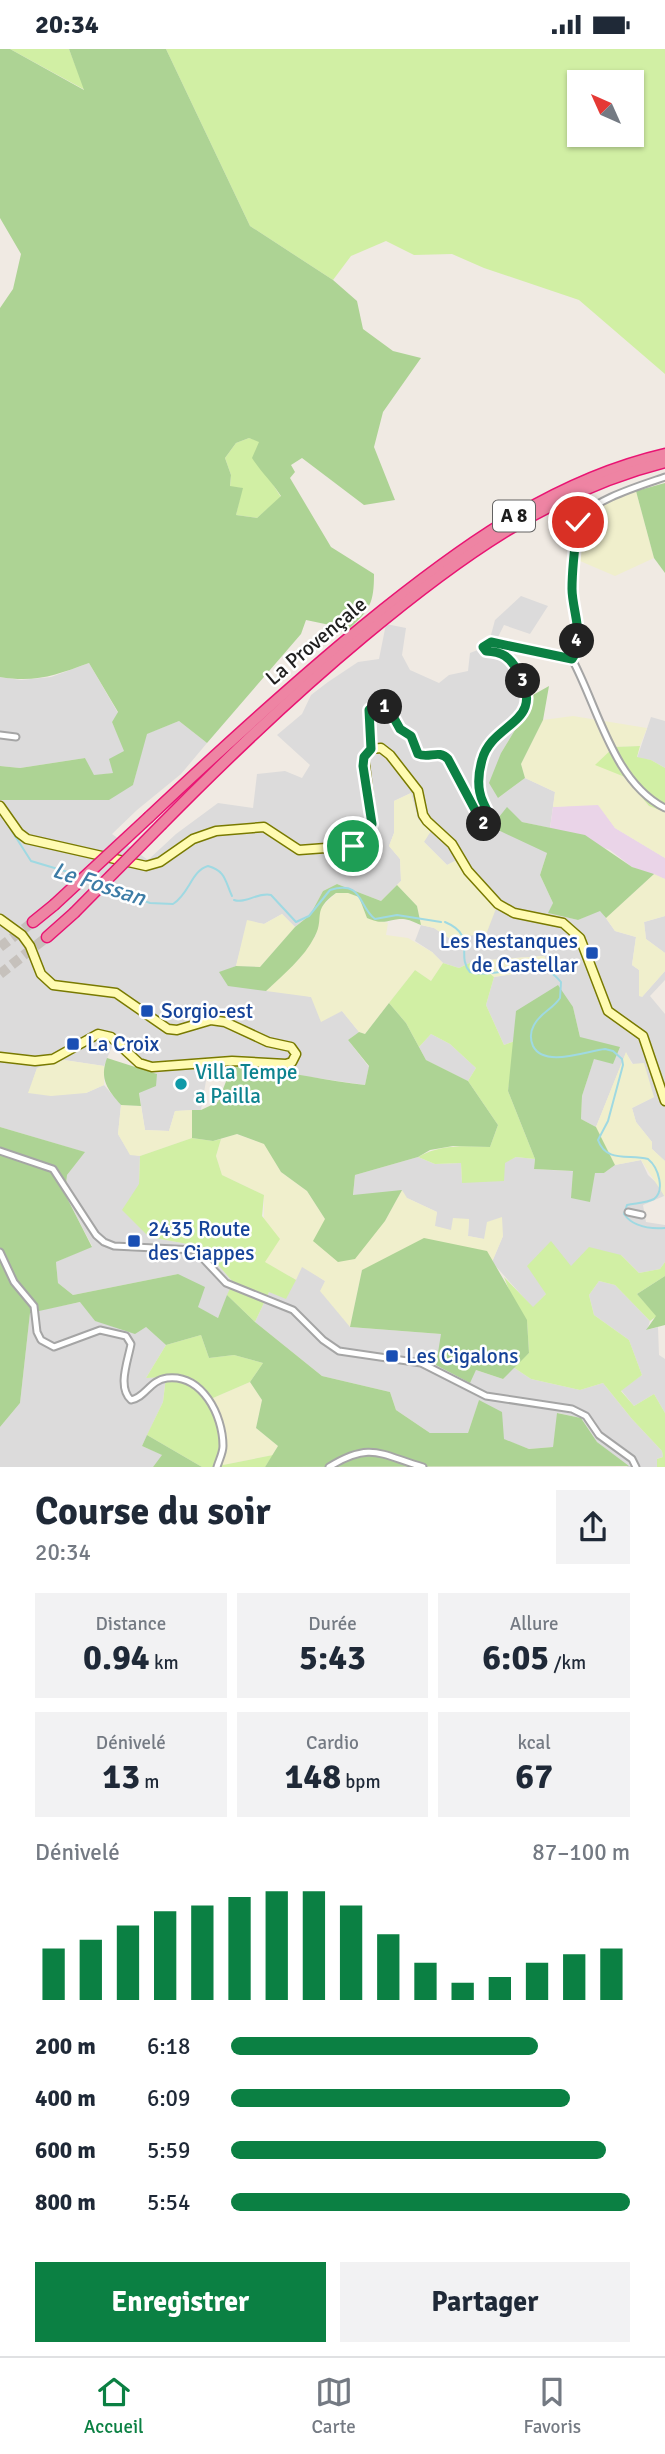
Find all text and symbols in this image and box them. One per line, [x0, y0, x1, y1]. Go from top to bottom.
text: 20:34 [35, 9, 99, 41]
north arrow [567, 70, 644, 147]
map controls [567, 70, 644, 147]
pin [548, 492, 608, 552]
road number: A 8 [493, 501, 535, 531]
icon: check [559, 503, 597, 541]
street label: La Provençale [260, 591, 372, 691]
pin: 4 [560, 623, 594, 659]
text: 4 [571, 628, 582, 652]
pin: 3 [505, 663, 540, 699]
text: 3 [517, 668, 528, 692]
pin: 1 [368, 689, 402, 725]
text: 1 [379, 694, 390, 718]
pin: 2 [466, 807, 502, 841]
text: 2 [478, 811, 489, 835]
pin [323, 816, 383, 876]
icon: arrive [334, 827, 372, 865]
water label: Le Fossan [49, 855, 150, 913]
place label: Les Restanques de Castellar [440, 928, 578, 978]
marker: Les Restanques de Castellar [584, 945, 600, 961]
place label: Sorgio-est [161, 998, 253, 1024]
marker: Sorgio-est [139, 1003, 155, 1019]
place label: La Croix [87, 1031, 160, 1057]
marker: La Croix [65, 1036, 81, 1052]
place label: Villa Tempe a Pailla [195, 1059, 298, 1109]
marker: Villa Tempe a Pailla [173, 1076, 189, 1092]
place label: 2435 Route des Ciappes [148, 1216, 254, 1266]
marker: 2435 Route des Ciappes [126, 1233, 142, 1249]
place label: Les Cigalons [406, 1343, 518, 1369]
marker: Les Cigalons [384, 1348, 400, 1364]
text: Course du soir [35, 1488, 271, 1535]
button: share [556, 1490, 630, 1564]
text: 20:34 [35, 1538, 91, 1567]
text: Distance [95, 1612, 166, 1636]
text: Durée [308, 1612, 357, 1636]
text: Allure [510, 1612, 559, 1636]
text: 0.94 [83, 1636, 150, 1679]
text: 5:43 [299, 1636, 366, 1679]
text: 6:05 [482, 1636, 549, 1679]
text: km [150, 1651, 179, 1675]
text: /km [549, 1651, 586, 1675]
text: Dénivelé [96, 1731, 166, 1755]
text: Cardio [306, 1731, 359, 1755]
text: kcal [518, 1731, 551, 1755]
text: 13 [102, 1755, 140, 1798]
text: 148 [284, 1755, 341, 1798]
text: 67 [515, 1755, 553, 1798]
text: m [140, 1770, 159, 1794]
text: bpm [341, 1770, 381, 1794]
text: Dénivelé [35, 1838, 120, 1867]
text: 87–100 m [532, 1838, 630, 1867]
text: 200 m [35, 2032, 96, 2061]
text: 6:18 [147, 2032, 190, 2061]
text: 400 m [35, 2084, 96, 2113]
text: 6:09 [147, 2084, 190, 2113]
text: 600 m [35, 2136, 96, 2165]
text: 5:59 [147, 2136, 190, 2165]
text: 800 m [35, 2188, 96, 2217]
text: 5:54 [147, 2188, 190, 2217]
button: Enregistrer [35, 2262, 326, 2342]
button: Partager [340, 2262, 630, 2342]
tab: Accueil [84, 2373, 144, 2439]
tab: Carte [311, 2373, 356, 2439]
tab: Favoris [523, 2373, 581, 2439]

